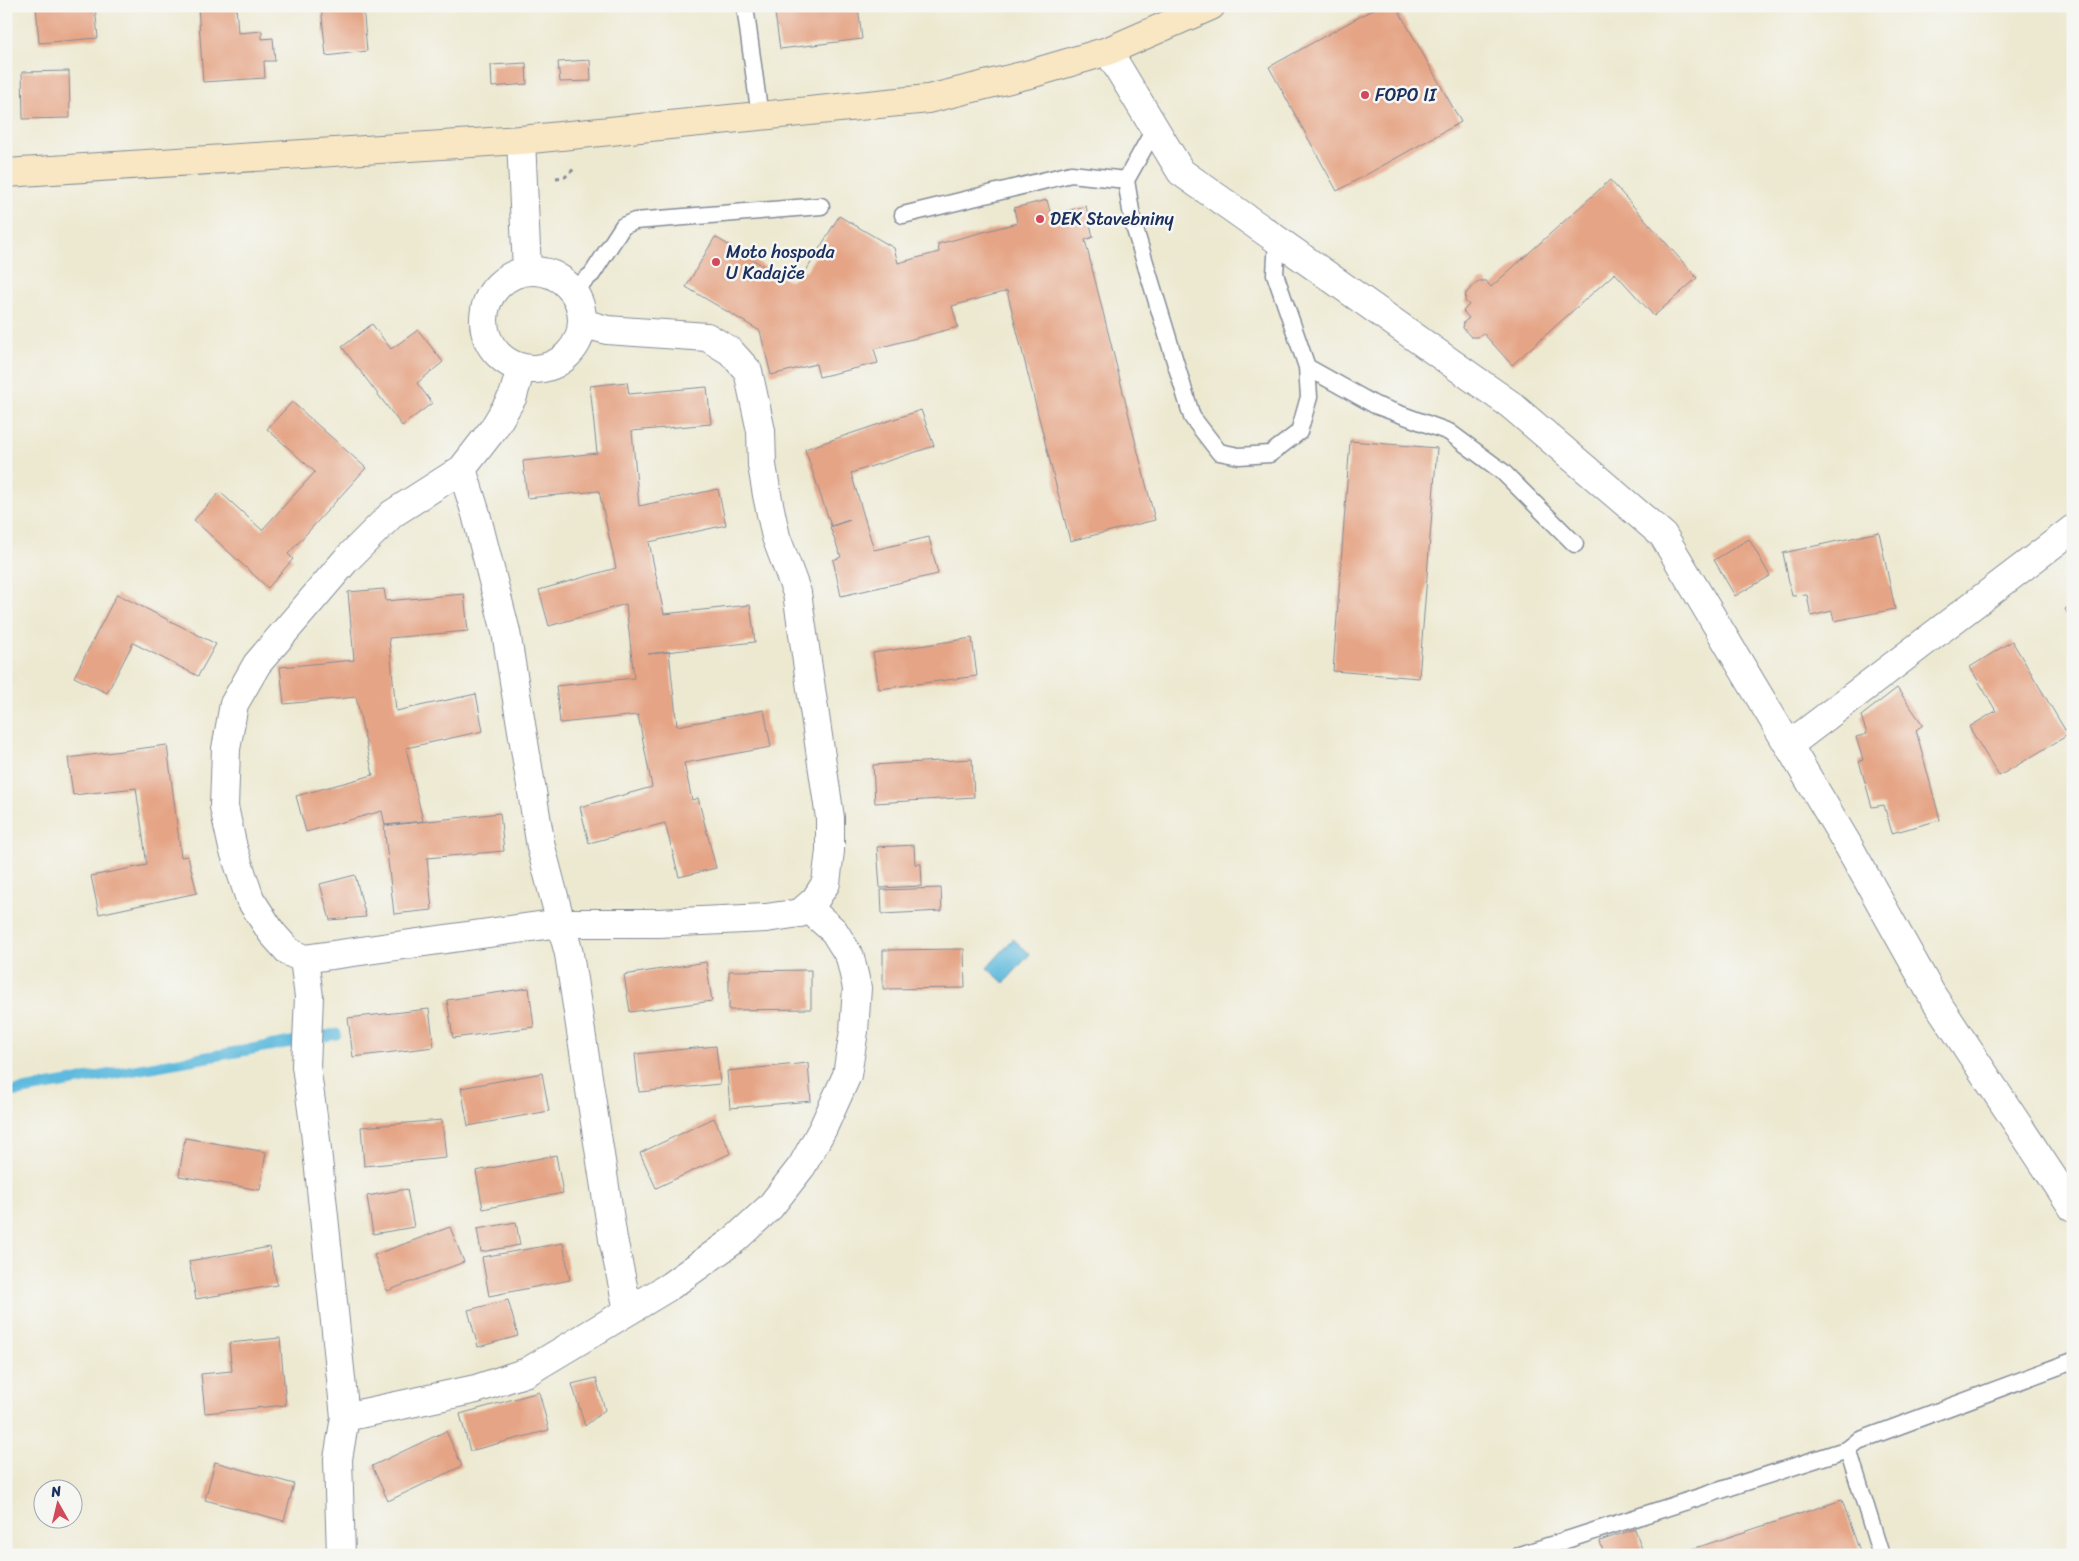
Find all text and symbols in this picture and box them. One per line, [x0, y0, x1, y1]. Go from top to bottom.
place label: FOPO II [1375, 79, 1438, 111]
marker: FOPO II [1359, 89, 1371, 101]
place label: DEK Stavebniny [1050, 203, 1174, 235]
marker: DEK Stavebniny [1034, 213, 1046, 225]
place label: Moto hospoda U Kadajče [726, 236, 835, 289]
marker: Moto hospoda U Kadajče [710, 256, 722, 268]
north arrow [32, 1478, 82, 1528]
text: N [49, 1479, 63, 1505]

